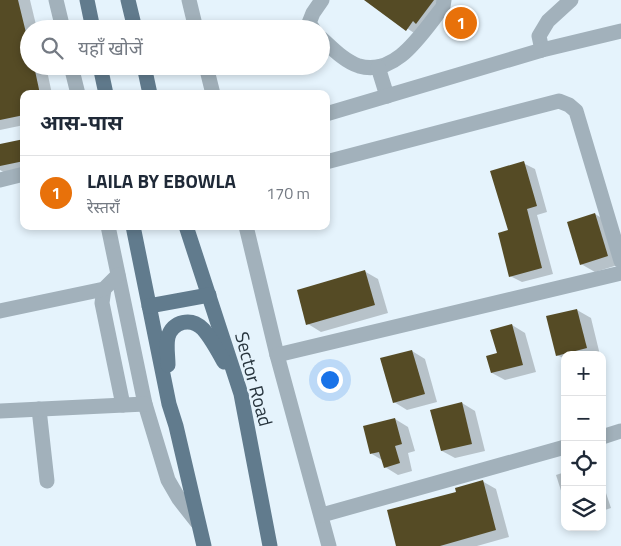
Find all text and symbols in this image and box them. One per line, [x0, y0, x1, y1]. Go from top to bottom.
pin: 1 [445, 4, 477, 42]
search box [20, 20, 330, 75]
text: यहाँ खोजें [78, 33, 143, 62]
icon: search [38, 34, 66, 62]
text: आस-पास [40, 106, 123, 138]
text: LAILA BY EBOWLA [87, 166, 236, 195]
text: 1 [52, 181, 60, 205]
text: 170 m [266, 181, 310, 205]
text: रेस्तराँ [87, 195, 120, 219]
street label: Sector Road [228, 328, 281, 429]
map controls [561, 351, 606, 531]
button: + [561, 351, 606, 396]
your location [317, 367, 343, 393]
button: − [561, 396, 606, 441]
button: locate [561, 441, 606, 486]
button: layers [561, 486, 606, 531]

